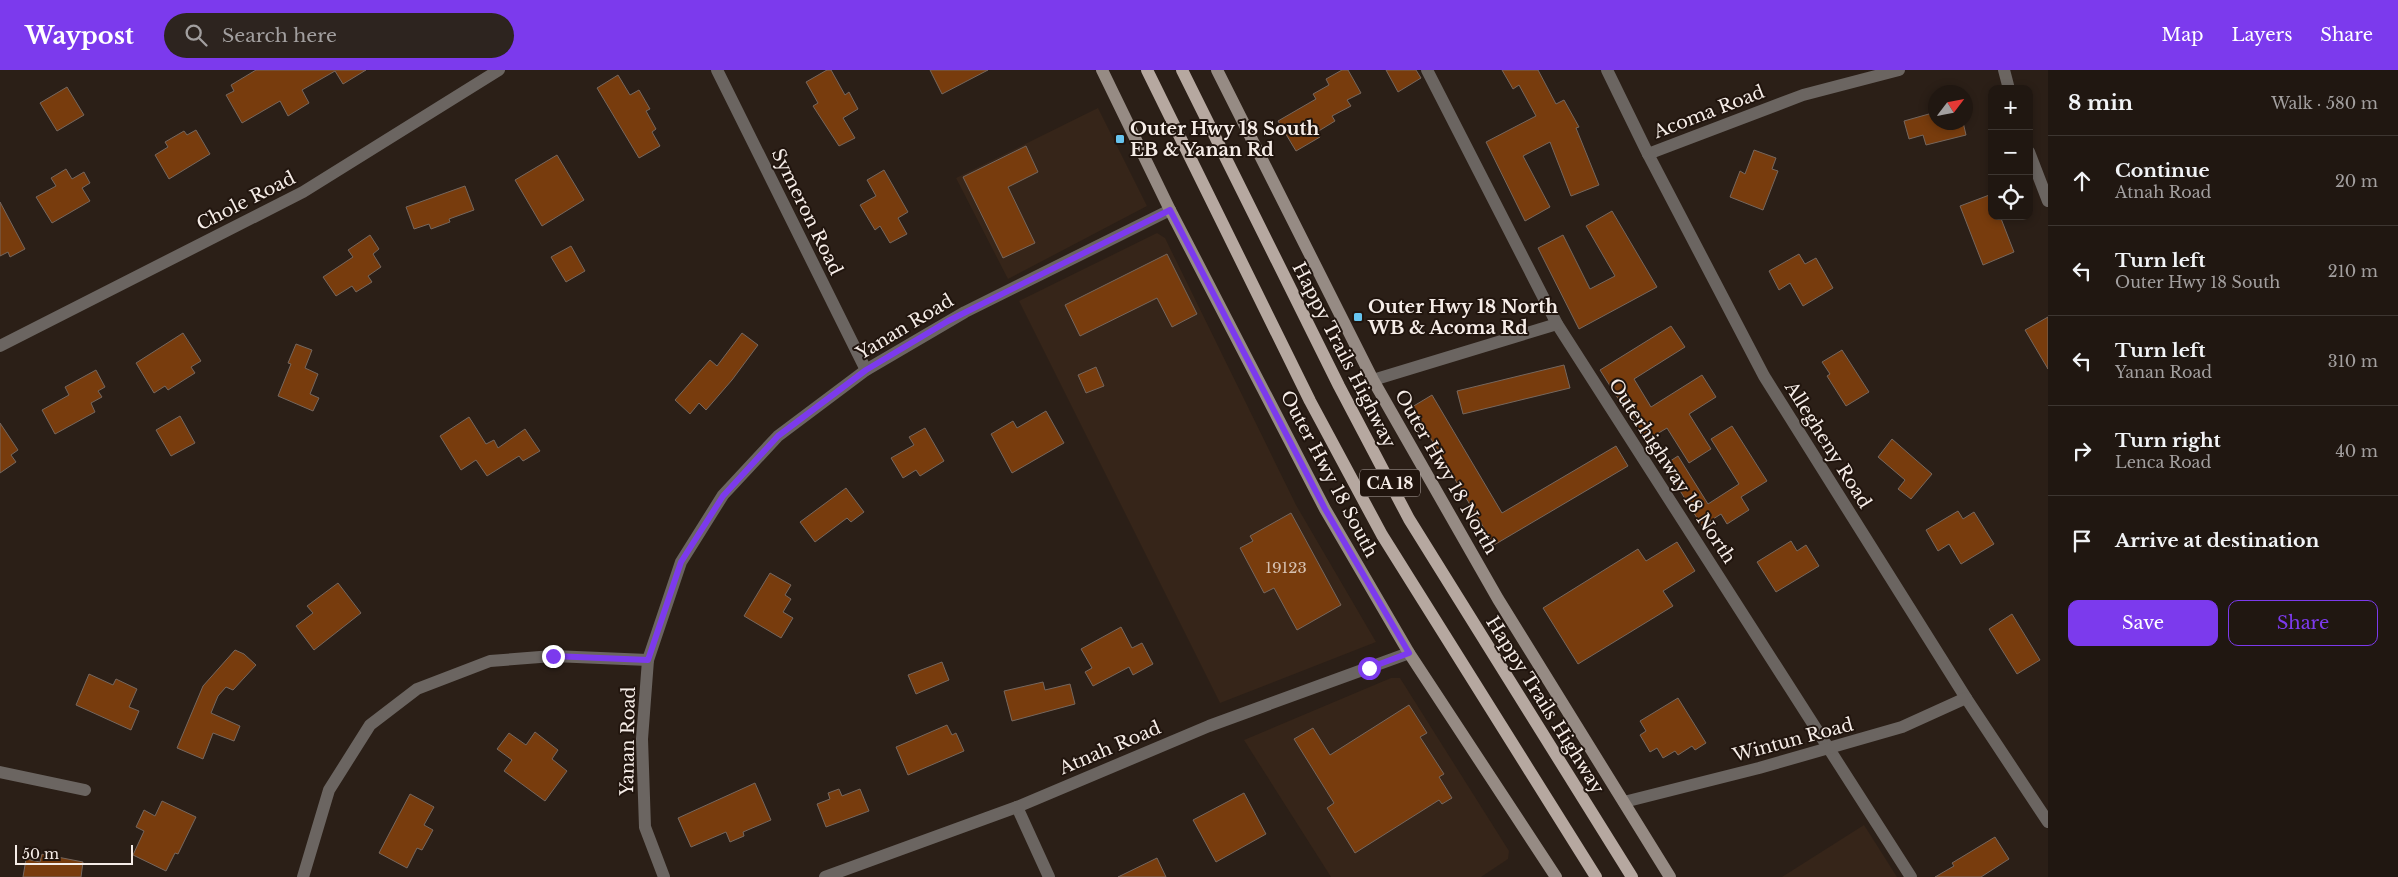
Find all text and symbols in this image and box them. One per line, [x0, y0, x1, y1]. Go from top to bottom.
search box [164, 13, 514, 58]
text: Waypost [25, 21, 134, 50]
icon: search [182, 21, 210, 49]
text: Search here [222, 24, 337, 47]
text: Map [2162, 24, 2203, 46]
text: Layers [2231, 24, 2292, 46]
text: Share [2320, 24, 2373, 46]
street label: Acoma Road [1649, 81, 1768, 144]
north arrow [1928, 85, 1973, 130]
map controls [1988, 85, 2033, 220]
button: + [1988, 85, 2033, 130]
text: 8 min [2068, 90, 2133, 116]
text: Walk · 580 m [2271, 93, 2378, 113]
place label: Outer Hwy 18 South EB & Yanan Rd [1130, 118, 1319, 161]
button: − [1988, 130, 2033, 175]
marker: Outer Hwy 18 South EB & Yanan Rd [1114, 133, 1126, 145]
street label: Symeron Road [767, 145, 847, 279]
text: Continue [2115, 159, 2210, 182]
street label: Chole Road [193, 167, 299, 235]
icon: ahead [2068, 167, 2096, 195]
text: 20 m [2335, 171, 2378, 191]
button: locate [1988, 175, 2033, 220]
text: Atnah Road [2115, 182, 2211, 202]
text: Turn left [2115, 249, 2206, 272]
icon: left [2068, 257, 2096, 285]
street label: Happy Trails Highway [1288, 259, 1401, 452]
text: 210 m [2328, 261, 2378, 281]
text: Outer Hwy 18 South [2115, 272, 2280, 292]
street label: Yanan Road [852, 289, 957, 365]
place label: Outer Hwy 18 North WB & Acoma Rd [1367, 296, 1558, 339]
marker: Outer Hwy 18 North WB & Acoma Rd [1352, 311, 1364, 323]
text: Turn left [2115, 339, 2206, 362]
icon: left [2068, 347, 2096, 375]
text: 310 m [2328, 351, 2378, 371]
text: Yanan Road [2115, 362, 2212, 382]
street label: Outerhighway 18 North [1604, 374, 1740, 568]
street label: Allegheny Road [1780, 377, 1876, 513]
street label: Outer Hwy 18 North [1390, 386, 1502, 558]
street label: Outer Hwy 18 South [1276, 387, 1382, 561]
text: Turn right [2115, 429, 2221, 452]
icon: right [2068, 437, 2096, 465]
text: 40 m [2335, 441, 2378, 461]
text: Lenca Road [2115, 452, 2211, 472]
road number: CA 18 [1360, 469, 1420, 496]
icon: arrive [2068, 527, 2096, 555]
text: Arrive at destination [2115, 529, 2319, 552]
house number: 19123 [1265, 558, 1307, 577]
button: Save [2068, 600, 2218, 646]
button: Share [2228, 600, 2378, 646]
street label: Happy Trails Highway [1481, 612, 1609, 798]
route end [542, 645, 565, 668]
route start [1358, 657, 1381, 680]
street label: Yanan Road [616, 686, 640, 797]
street label: Wintun Road [1729, 713, 1856, 767]
street label: Atnah Road [1055, 717, 1164, 780]
scale bar [15, 842, 132, 865]
text: 50 m [22, 845, 59, 863]

